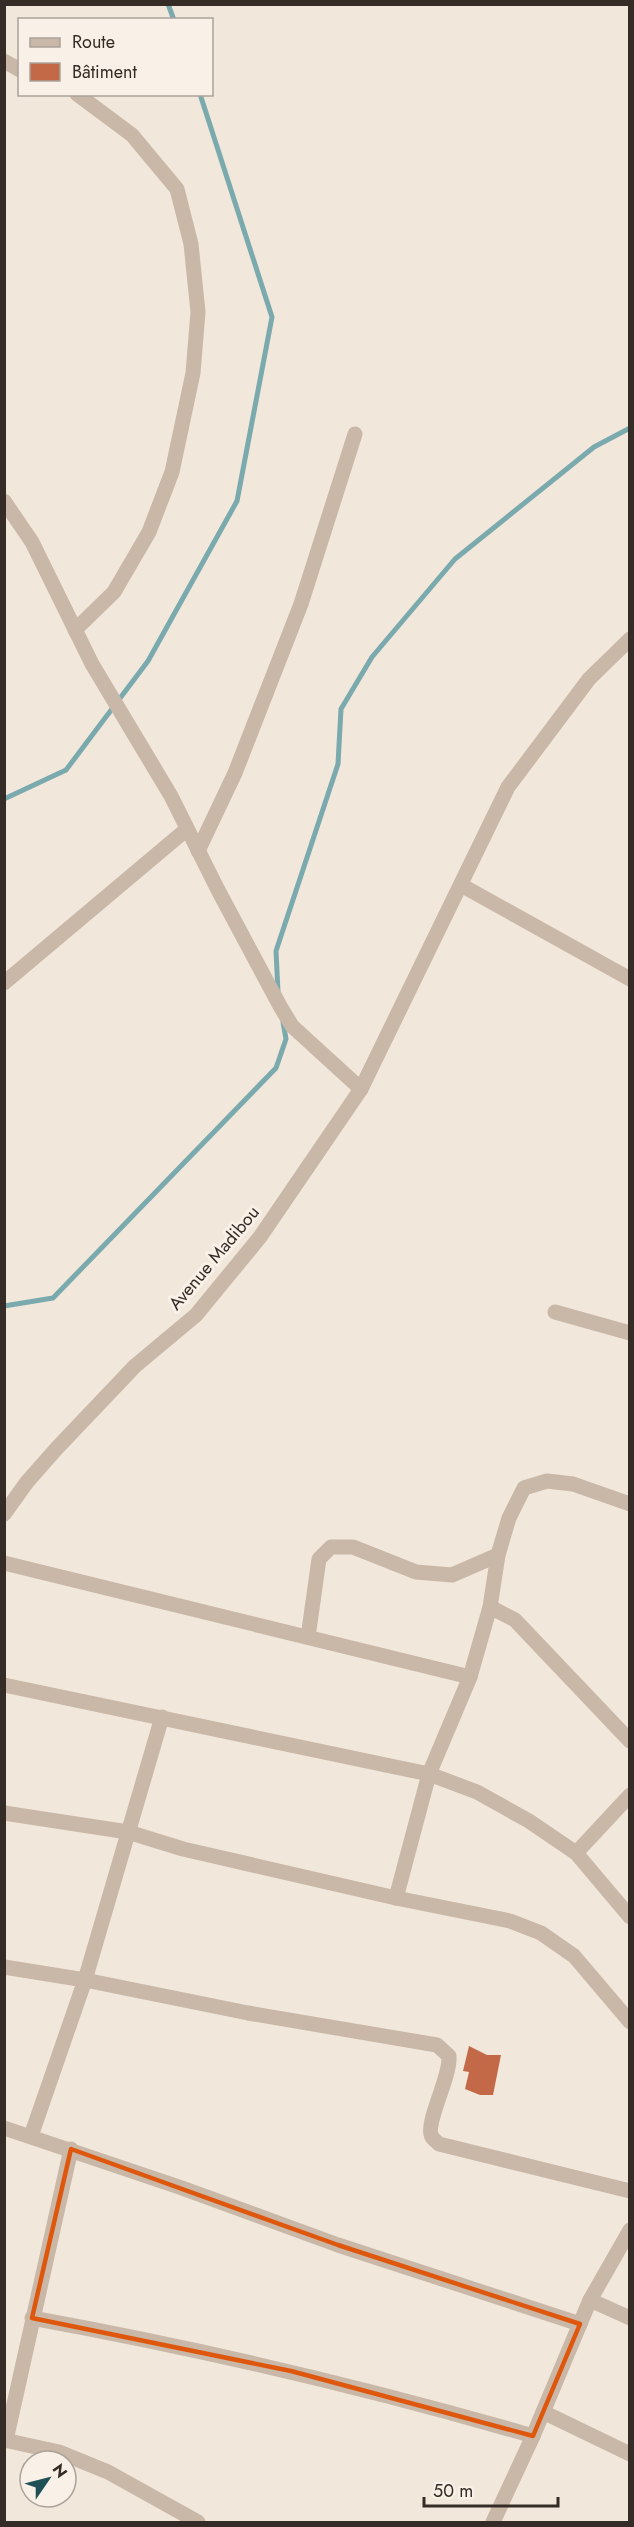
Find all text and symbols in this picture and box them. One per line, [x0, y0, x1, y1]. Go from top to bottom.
legend [18, 18, 213, 96]
text: Route [72, 29, 115, 55]
text: Bâtiment [72, 59, 138, 85]
street label: Avenue Madibou [163, 1200, 265, 1316]
north arrow [18, 2449, 78, 2509]
text: N [47, 2459, 73, 2482]
scale bar [424, 2470, 558, 2508]
text: 50 m [433, 2478, 473, 2504]

